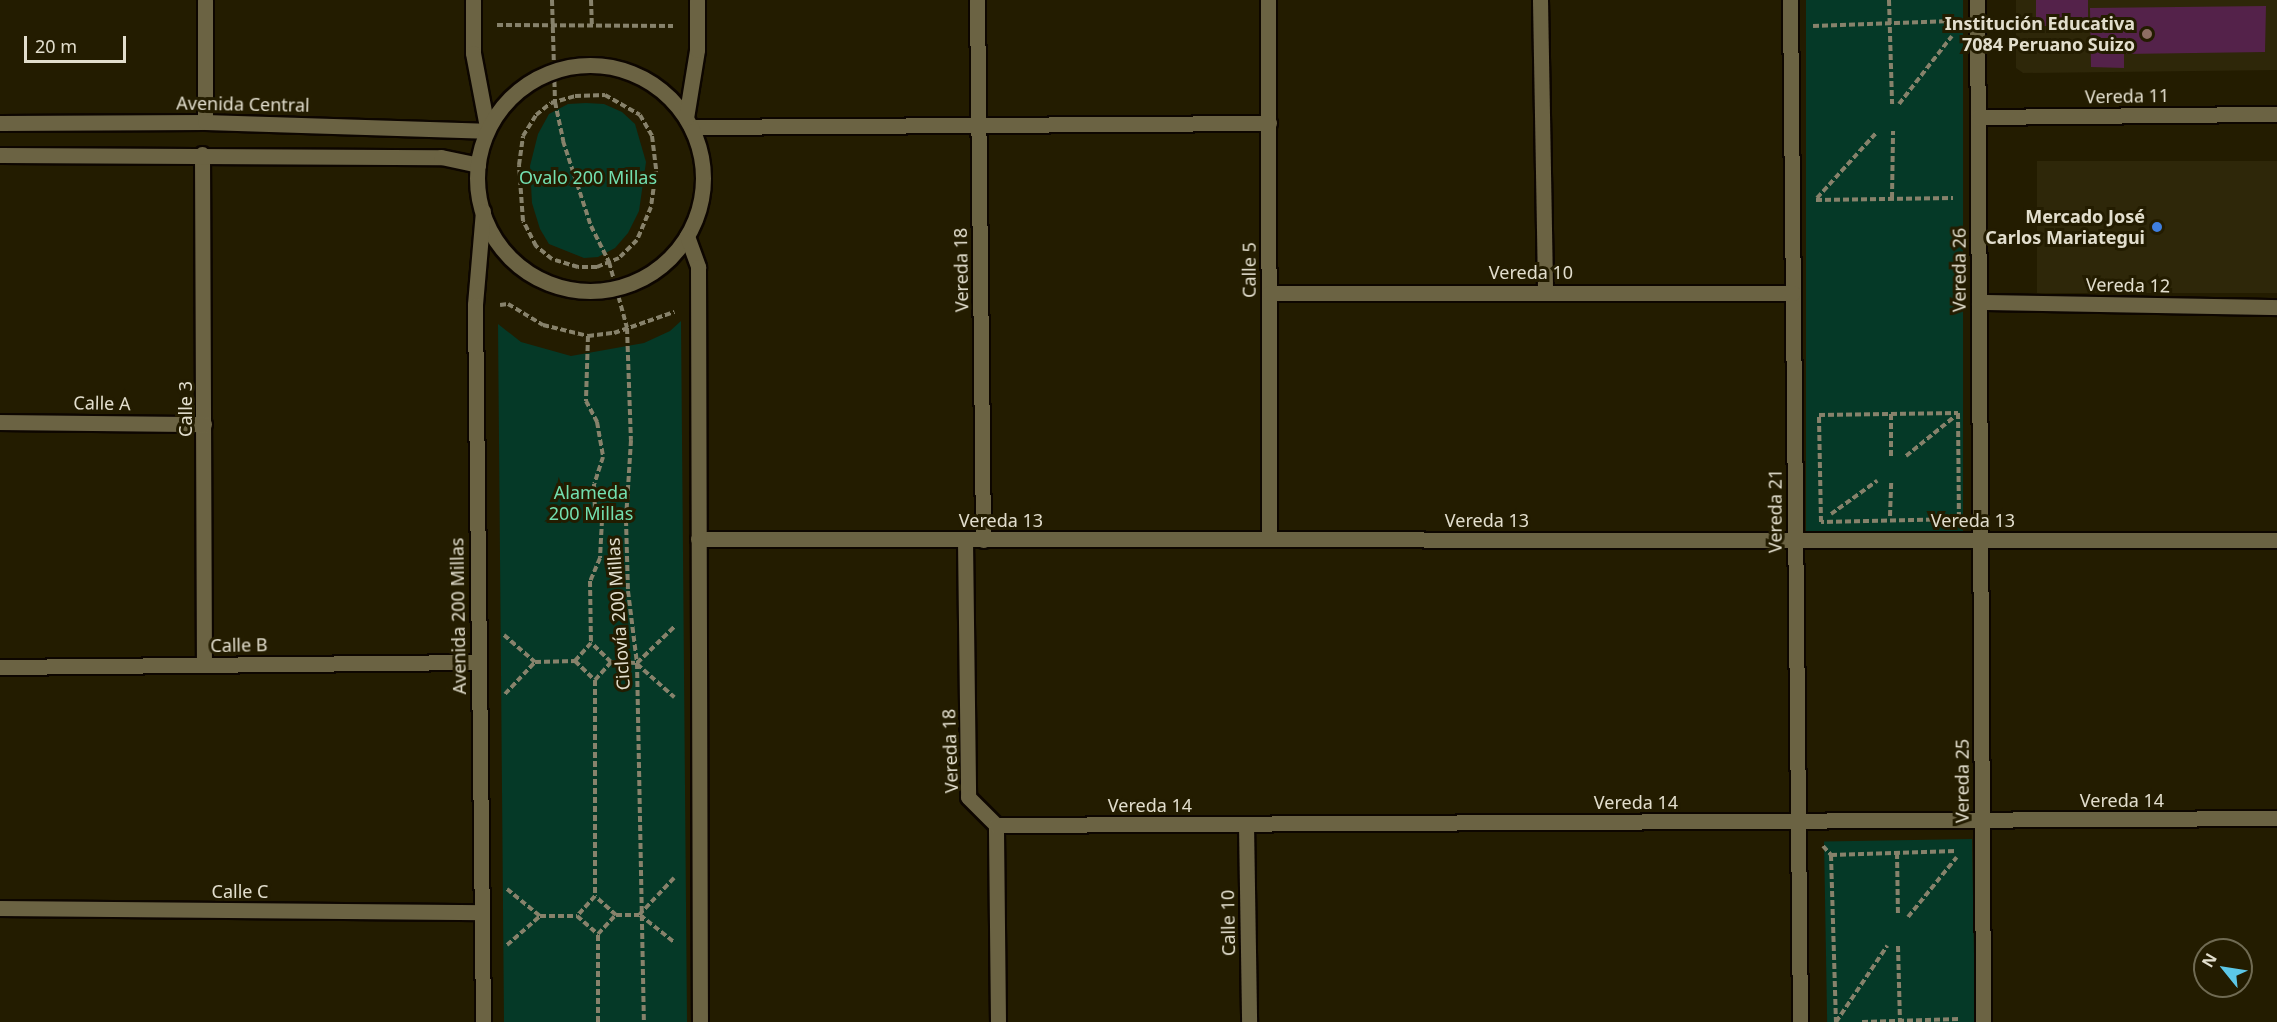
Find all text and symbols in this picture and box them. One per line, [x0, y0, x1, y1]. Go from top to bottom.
place label: Institución Educativa 7084 Peruano Suizo [1945, 13, 2135, 56]
scale bar [27, 24, 129, 62]
marker: Institución Educativa 7084 Peruano Suizo [2140, 27, 2154, 41]
text: 20 m [35, 34, 77, 58]
street label: Vereda 11 [2085, 84, 2169, 108]
street label: Avenida Central [176, 92, 310, 116]
park label: Ovalo 200 Millas [519, 166, 657, 188]
place label: Mercado José Carlos Mariategui [1985, 206, 2145, 248]
marker: Mercado José Carlos Mariategui [2150, 220, 2164, 234]
street label: Vereda 18 [949, 228, 973, 312]
street label: Vereda 26 [1948, 228, 1970, 312]
street label: Calle 5 [1238, 242, 1260, 298]
street label: Vereda 10 [1489, 261, 1573, 283]
street label: Vereda 12 [2086, 273, 2170, 297]
street label: Calle 3 [174, 381, 196, 437]
street label: Calle A [73, 392, 131, 414]
street label: Vereda 21 [1764, 469, 1786, 553]
park label: Alameda 200 Millas [549, 482, 633, 524]
street label: Vereda 13 [959, 509, 1043, 531]
street label: Vereda 13 [1445, 509, 1529, 531]
street label: Vereda 13 [1931, 509, 2015, 531]
street label: Avenida 200 Millas [446, 537, 470, 695]
street label: Ciclovía 200 Millas [602, 537, 634, 691]
street label: Calle B [210, 634, 268, 656]
street label: Vereda 18 [938, 709, 962, 793]
street label: Vereda 25 [1951, 739, 1973, 823]
street label: Vereda 14 [2080, 789, 2164, 811]
street label: Vereda 14 [1594, 791, 1678, 813]
street label: Vereda 14 [1108, 794, 1192, 816]
street label: Calle C [212, 880, 268, 902]
street label: Calle 10 [1217, 890, 1239, 956]
north arrow [2193, 938, 2253, 998]
text: N [2196, 949, 2222, 971]

